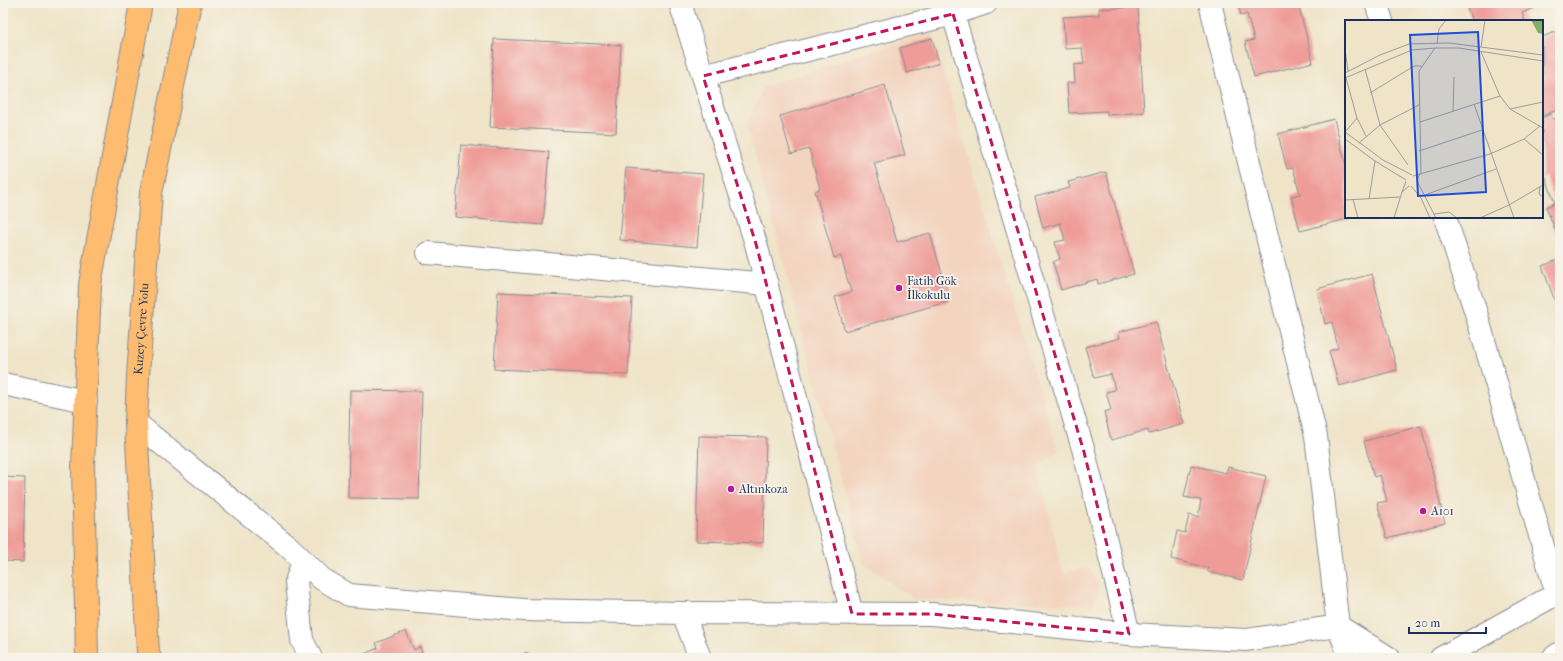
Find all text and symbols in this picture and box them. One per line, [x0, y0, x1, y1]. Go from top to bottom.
inset map [1345, 20, 1543, 218]
place label: Fatih Gök İlkokulu [907, 274, 958, 302]
street label: Kuzey Çevre Yolu [131, 282, 152, 375]
marker: Fatih Gök İlkokulu [894, 283, 904, 293]
place label: Altınkoza [738, 482, 788, 496]
marker: Altınkoza [726, 484, 736, 494]
place label: A101 [1430, 504, 1454, 518]
marker: A101 [1418, 506, 1428, 516]
scale bar [1409, 609, 1486, 635]
text: 20 m [1415, 616, 1440, 630]

